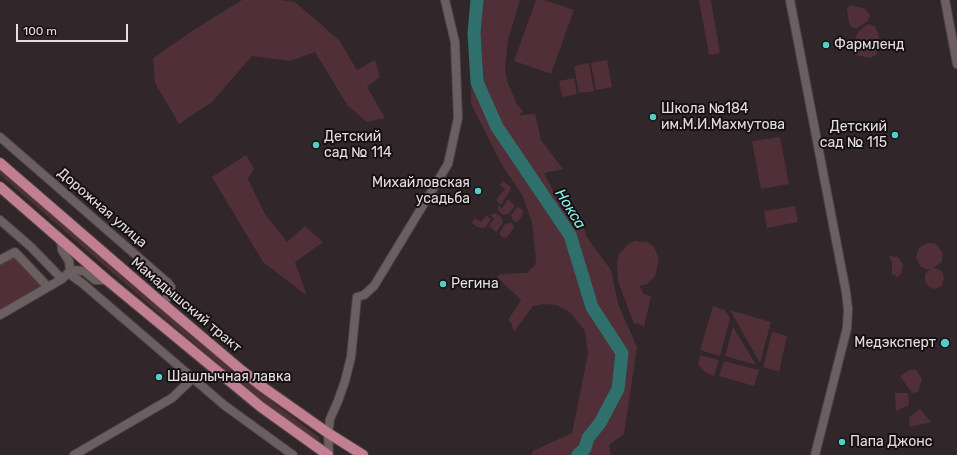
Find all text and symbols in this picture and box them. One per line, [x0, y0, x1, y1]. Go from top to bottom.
scale bar [18, 16, 130, 42]
text: 100 m [23, 24, 57, 38]
place label: Фармленд [834, 37, 904, 53]
marker: Фармленд [821, 40, 831, 50]
place label: Школа №184 им.М.И.Махмутова [661, 101, 785, 134]
marker: Школа №184 им.М.И.Махмутова [648, 112, 658, 122]
place label: Детский сад № 115 [820, 119, 887, 152]
place label: Детский сад № 114 [324, 129, 392, 162]
marker: Детский сад № 115 [890, 130, 900, 140]
marker: Детский сад № 114 [311, 140, 321, 150]
street label: Дорожная улица [54, 165, 150, 251]
place label: Михайловская усадьба [372, 175, 470, 208]
marker: Михайловская усадьба [473, 186, 483, 196]
water label: Нокса [551, 186, 589, 232]
street label: Мамадышский тракт [127, 254, 245, 356]
place label: Регина [451, 276, 499, 292]
marker: Регина [438, 279, 448, 289]
place label: Медэксперт [854, 335, 936, 351]
marker: Медэксперт [939, 337, 951, 349]
place label: Шашлычная лавка [167, 369, 291, 385]
marker: Шашлычная лавка [154, 372, 164, 382]
place label: Папа Джонс [850, 434, 933, 450]
marker: Папа Джонс [837, 437, 847, 447]

